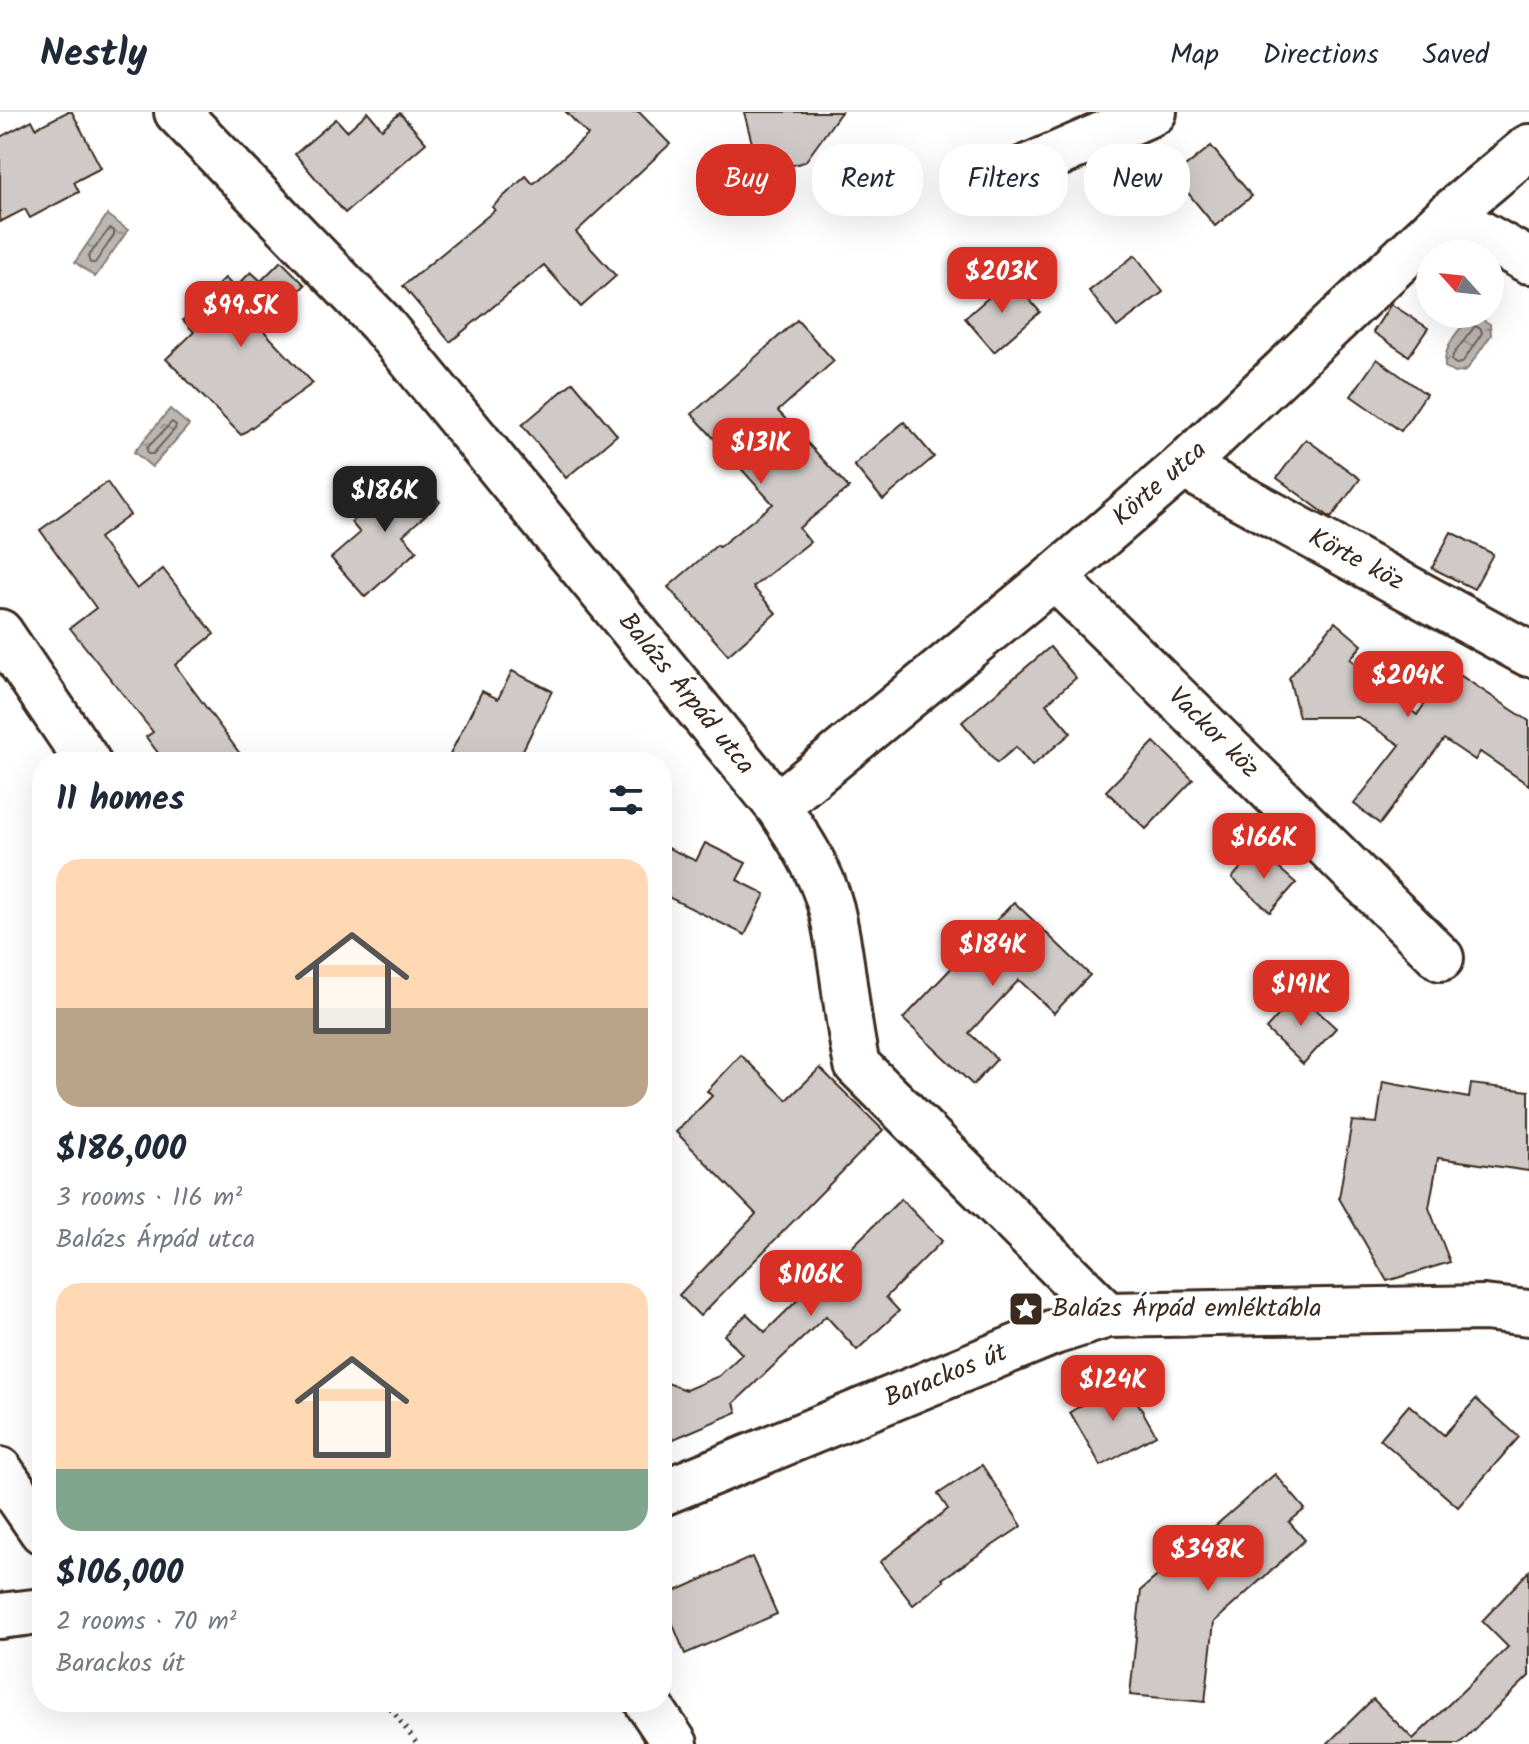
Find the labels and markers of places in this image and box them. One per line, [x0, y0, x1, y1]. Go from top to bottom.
pin: $203K [946, 247, 1058, 315]
pin: $99.5K [176, 281, 306, 349]
pin: $131K [705, 418, 817, 486]
pin: $186K [329, 466, 441, 534]
pin: $204K [1352, 651, 1464, 719]
pin: $166K [1208, 813, 1320, 881]
pin: $184K [937, 920, 1049, 988]
pin: $191K [1245, 960, 1357, 1028]
pin: $106K [755, 1250, 867, 1318]
place label: Balázs Árpád emléktábla [1052, 1288, 1322, 1330]
place icon: Balázs Árpád emléktábla [1007, 1290, 1045, 1328]
pin: $124K [1057, 1355, 1169, 1423]
pin: $348K [1152, 1525, 1264, 1593]

